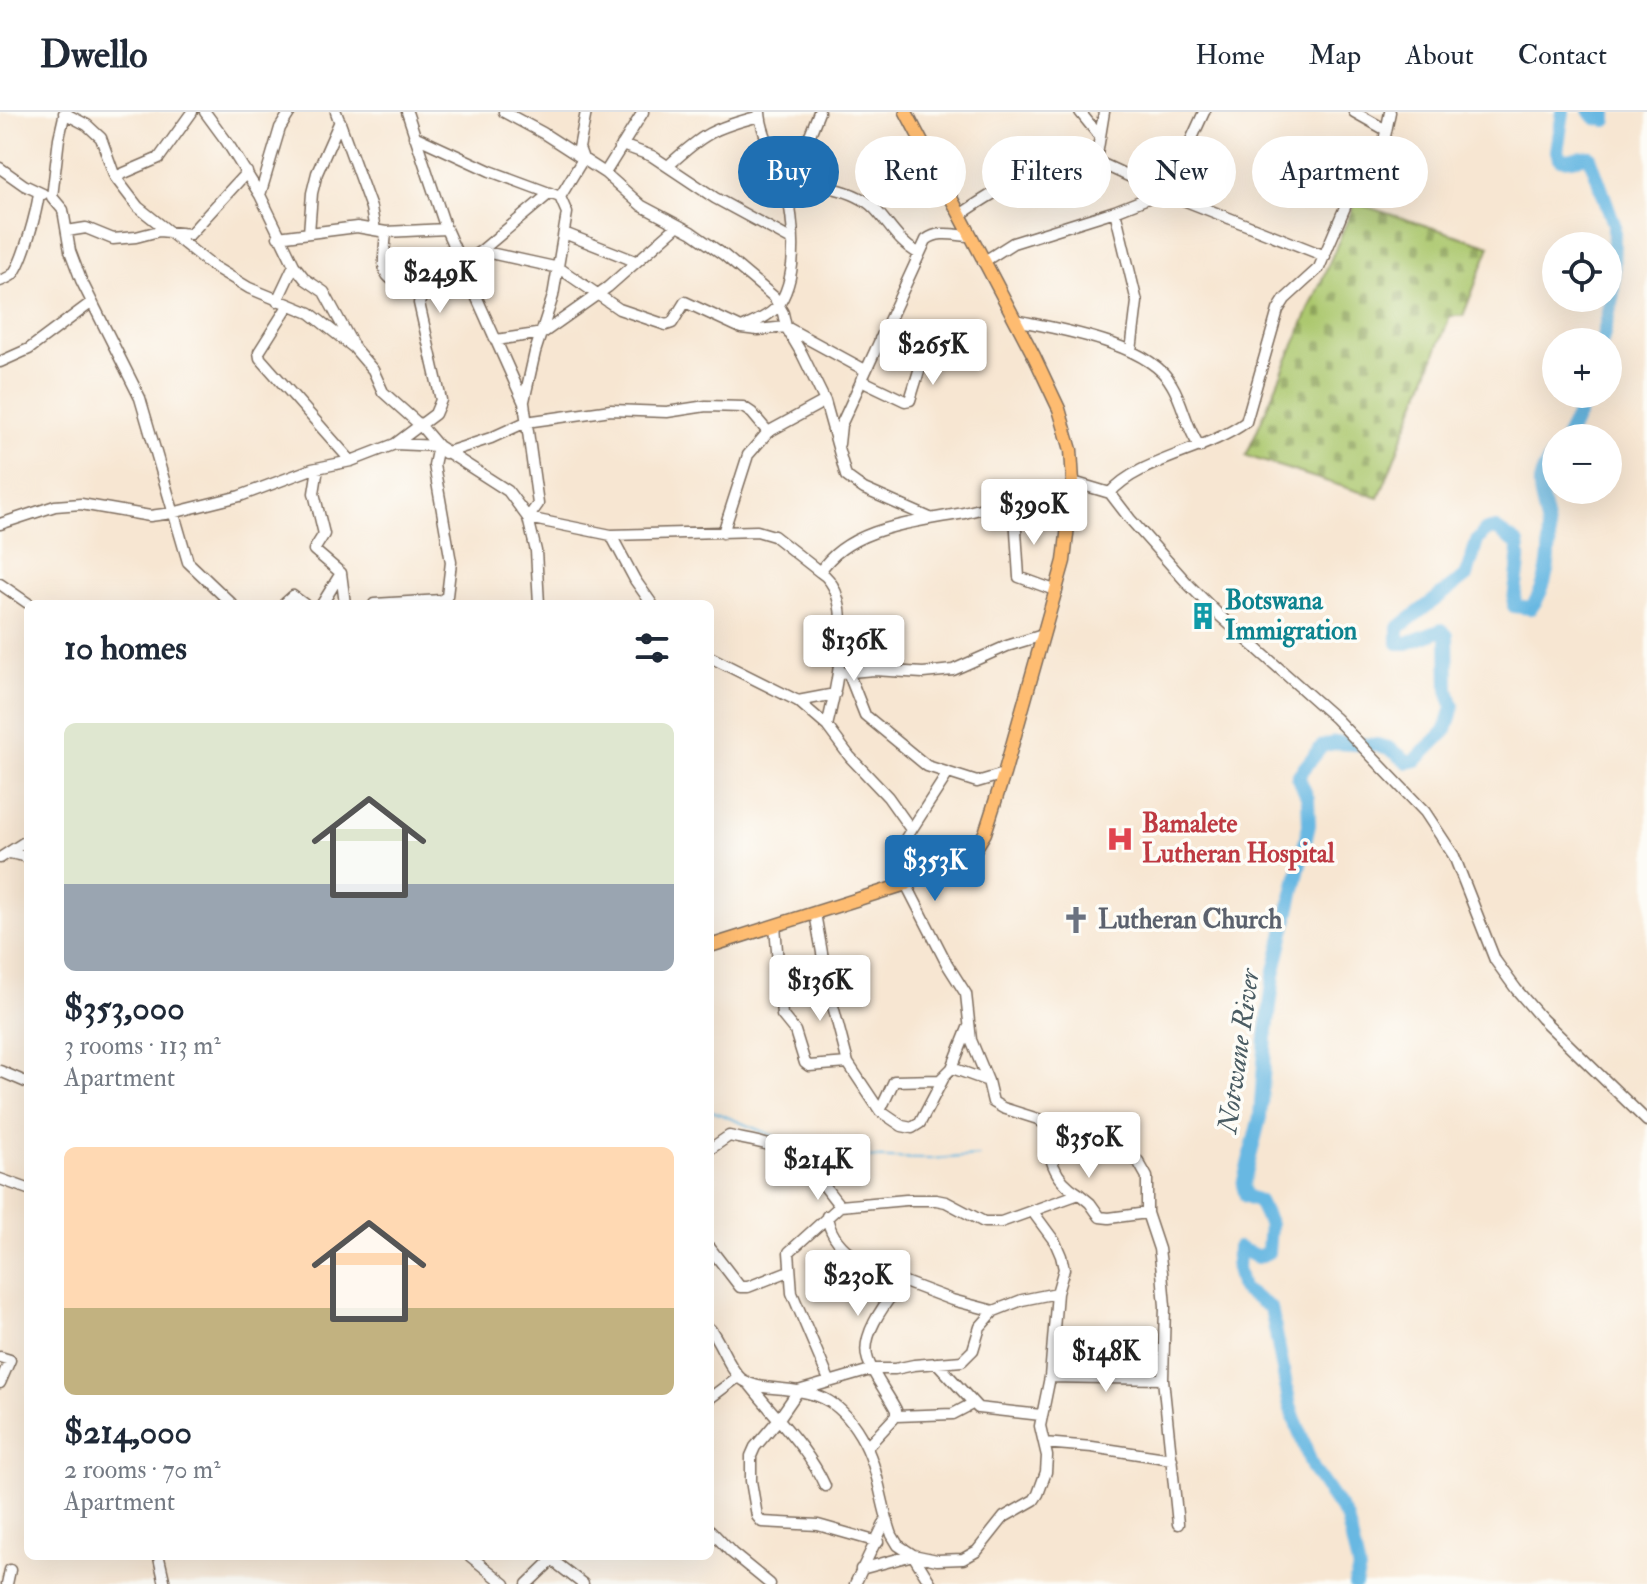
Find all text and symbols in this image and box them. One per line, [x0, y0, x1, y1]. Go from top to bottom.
text: Dwello [40, 31, 148, 79]
text: Home [1195, 38, 1265, 73]
text: Map [1309, 38, 1361, 73]
text: About [1405, 38, 1474, 73]
text: Contact [1518, 38, 1607, 73]
chip: Buy [738, 136, 839, 208]
chip: Rent [855, 136, 966, 208]
chip: Filters [982, 136, 1111, 208]
chip: New [1127, 136, 1236, 208]
chip: Apartment [1252, 136, 1428, 208]
map controls [1542, 232, 1622, 504]
button: locate [1542, 232, 1622, 312]
pin: $249K [384, 247, 496, 315]
text: $249K [403, 257, 477, 289]
pin: $265K [877, 319, 989, 387]
button: + [1542, 328, 1622, 408]
text: $265K [898, 329, 968, 361]
button: − [1542, 424, 1622, 504]
pin: $390K [978, 479, 1090, 547]
text: $390K [999, 489, 1069, 521]
place label: Botswana Immigration [1225, 585, 1358, 648]
building icon: Botswana Immigration [1188, 601, 1218, 631]
pin: $136K [798, 615, 910, 683]
text: $136K [821, 625, 887, 657]
icon: filters [630, 626, 674, 670]
text: 10 homes [64, 627, 187, 670]
icon: home [297, 775, 441, 919]
place label: Bamalete Lutheran Hospital [1142, 808, 1335, 871]
hospital icon: Bamalete Lutheran Hospital [1105, 824, 1135, 854]
pin: $353K [879, 835, 991, 903]
text: $353K [903, 845, 967, 877]
place label: Lutheran Church [1098, 904, 1282, 936]
church icon: Lutheran Church [1061, 905, 1091, 935]
pin: $136K [764, 955, 876, 1023]
text: $136K [787, 965, 853, 997]
water label: Notwane River [1210, 965, 1268, 1137]
text: $353,000 [64, 987, 185, 1030]
text: 3 rooms · 113 m² [64, 1030, 221, 1062]
text: Apartment [64, 1062, 175, 1094]
pin: $350K [1033, 1112, 1145, 1180]
text: $350K [1055, 1122, 1123, 1154]
pin: $214K [762, 1134, 874, 1202]
text: $214K [783, 1144, 853, 1176]
icon: home [297, 1199, 441, 1343]
pin: $230K [802, 1250, 914, 1318]
text: $230K [823, 1260, 893, 1292]
pin: $148K [1050, 1326, 1162, 1394]
text: $148K [1072, 1336, 1140, 1368]
text: $214,000 [64, 1411, 192, 1454]
text: 2 rooms · 70 m² [64, 1454, 221, 1486]
text: Apartment [64, 1486, 175, 1518]

